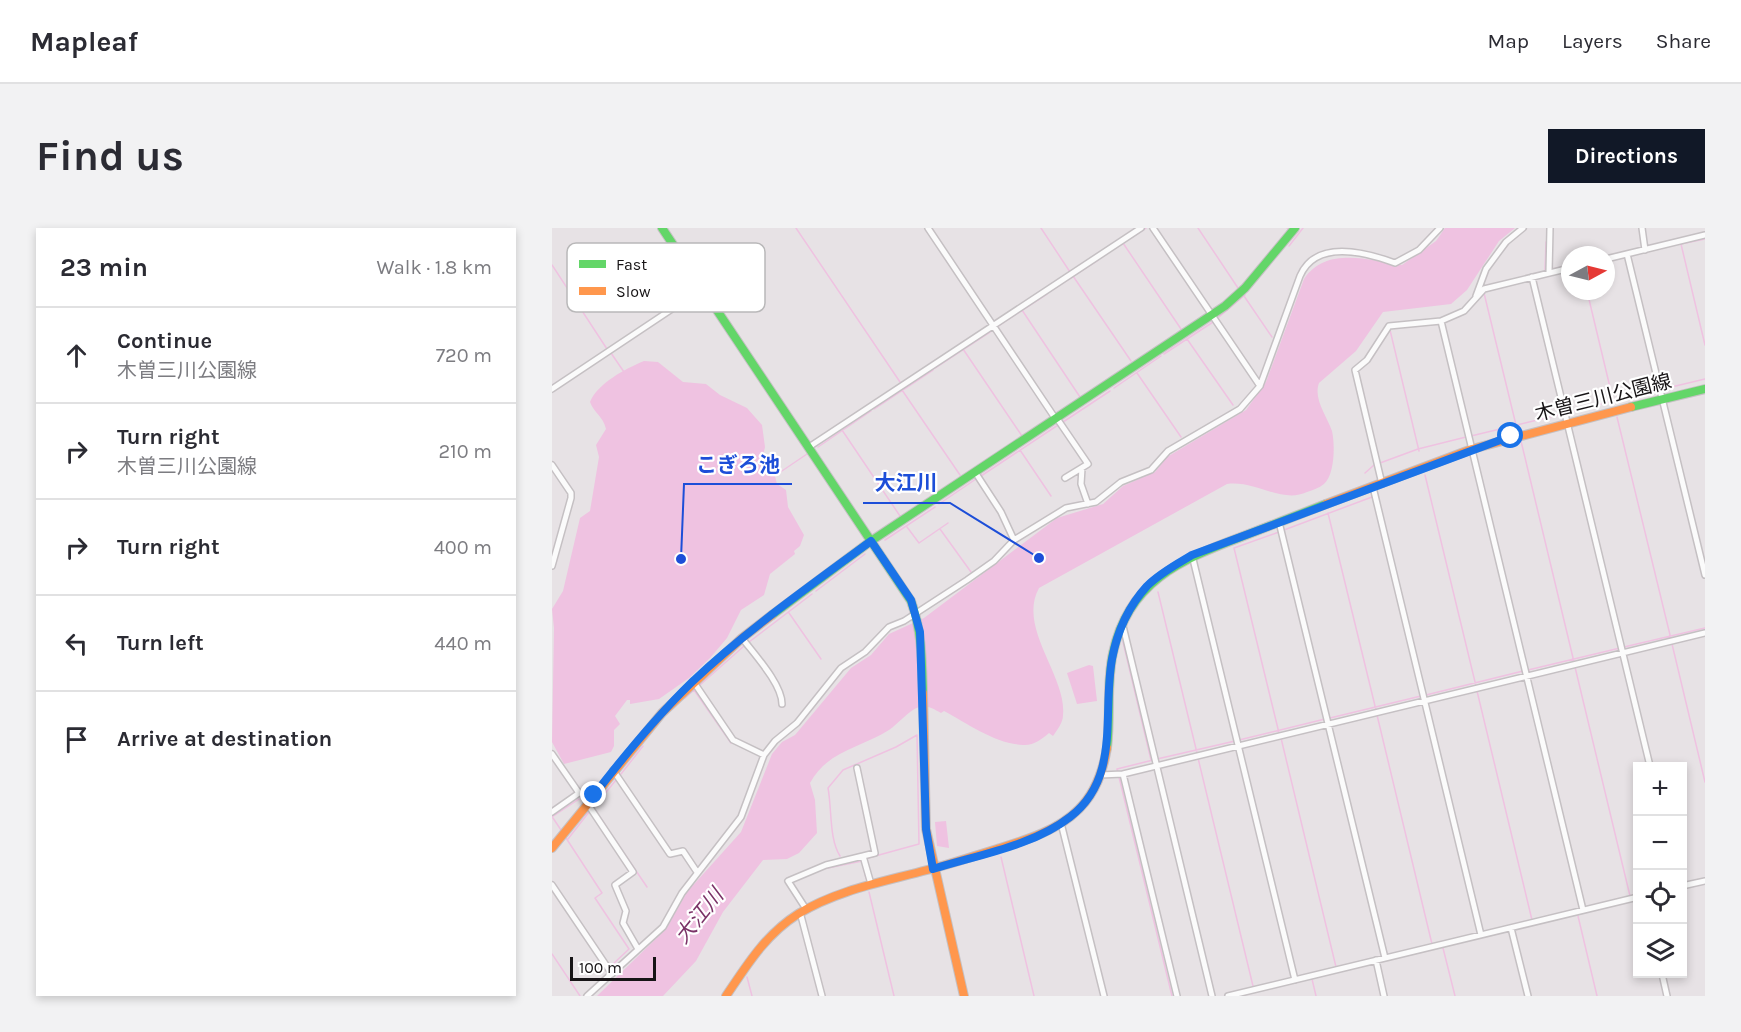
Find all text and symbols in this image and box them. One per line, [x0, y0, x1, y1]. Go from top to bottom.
text: Mapleaf [30, 25, 138, 58]
text: Map [1487, 29, 1529, 53]
text: Layers [1562, 29, 1623, 53]
text: Share [1656, 29, 1711, 53]
button: Directions [1548, 129, 1705, 183]
text: Find us [36, 131, 184, 181]
legend [567, 243, 765, 312]
north arrow [1561, 246, 1615, 300]
text: 23 min [60, 252, 148, 283]
text: Fast [616, 255, 647, 274]
text: Walk · 1.8 km [377, 256, 492, 279]
text: Slow [616, 282, 651, 301]
text: Continue [117, 328, 212, 354]
icon: ahead [60, 339, 93, 372]
text: 720 m [436, 344, 492, 367]
text: 木曽三川公園線 [117, 359, 257, 382]
street label: 木曽三川公園線 [1532, 369, 1674, 426]
route start [1497, 422, 1523, 448]
text: Turn right [117, 424, 220, 450]
icon: right [60, 435, 93, 468]
text: 210 m [438, 440, 492, 463]
callout: こぎろ池 [684, 445, 792, 484]
text: こぎろ池 [696, 453, 780, 477]
text: 木曽三川公園線 [117, 455, 257, 478]
callout: 大江川 [863, 464, 950, 503]
text: 大江川 [875, 471, 938, 495]
icon: right [60, 531, 93, 564]
text: Turn right [117, 534, 220, 560]
text: 400 m [434, 536, 492, 559]
icon: left [60, 627, 93, 660]
text: Turn left [117, 630, 204, 656]
text: 440 m [434, 632, 492, 655]
icon: arrive [60, 723, 93, 756]
text: Arrive at destination [117, 726, 332, 752]
map controls [1633, 762, 1687, 978]
button: + [1633, 762, 1687, 816]
route end [580, 781, 606, 807]
button: − [1633, 816, 1687, 870]
button: locate [1633, 870, 1687, 924]
water label: 大江川 [670, 882, 729, 948]
button: layers [1633, 924, 1687, 978]
scale bar [570, 954, 656, 982]
text: 100 m [579, 958, 622, 977]

